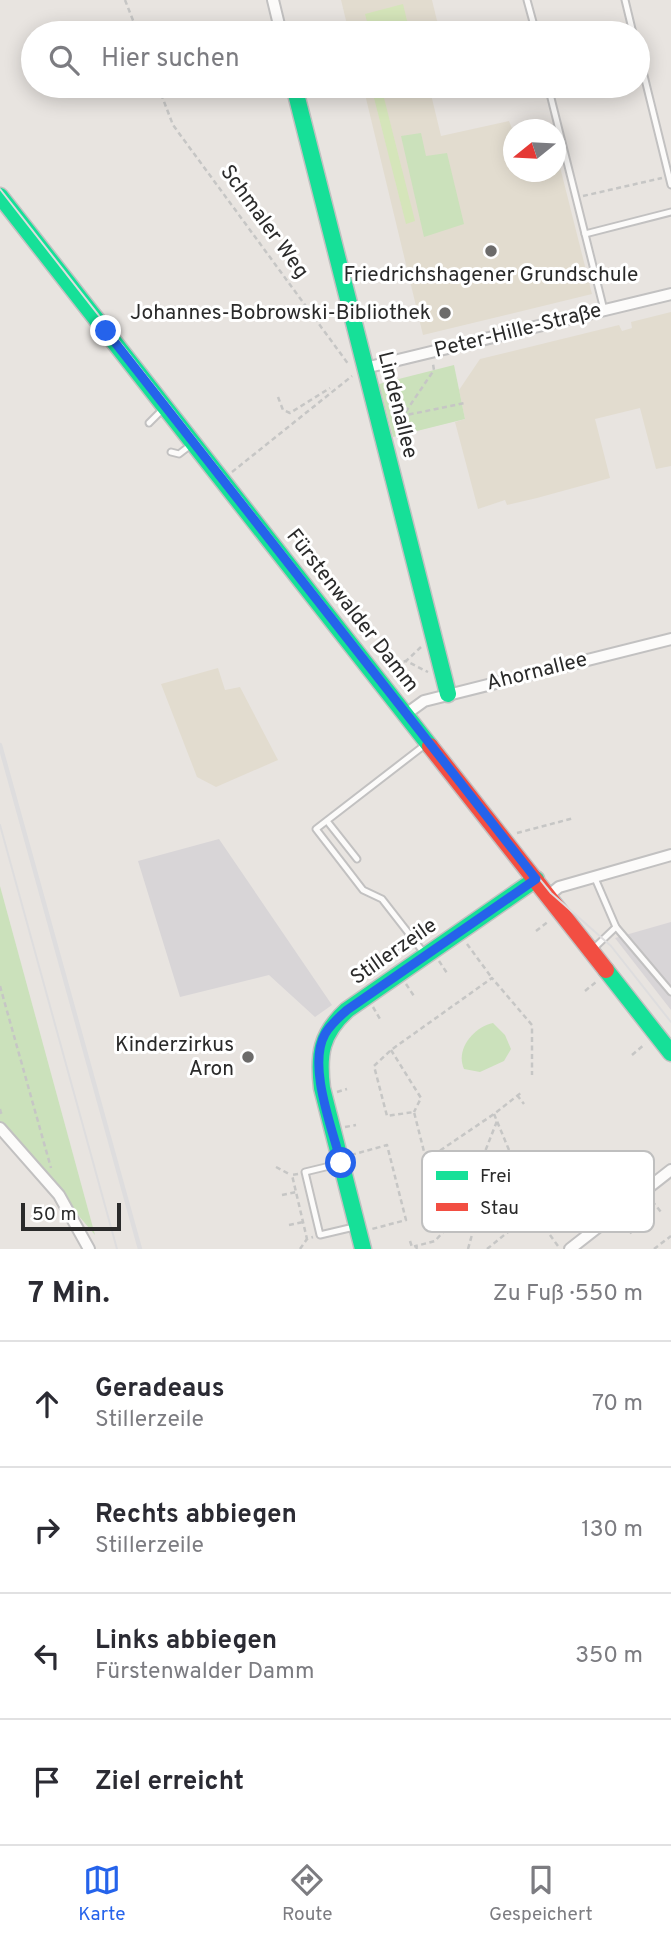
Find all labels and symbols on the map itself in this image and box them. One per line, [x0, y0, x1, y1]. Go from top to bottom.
north arrow [503, 119, 566, 182]
street label: Schmaler Weg [214, 160, 314, 284]
marker: Friedrichshagener Grundschule [483, 243, 499, 259]
place label: Friedrichshagener Grundschule [344, 262, 638, 289]
street label: Peter-Hille-Straße [432, 297, 604, 365]
place label: Johannes-Bobrowski-Bibliothek [130, 300, 431, 327]
marker: Johannes-Bobrowski-Bibliothek [437, 305, 453, 321]
route end [90, 315, 121, 346]
street label: Lindenallee [371, 349, 423, 461]
street label: Fürstenwalder Damm [280, 524, 424, 698]
street label: Ahornallee [484, 646, 590, 698]
street label: Stillerzeile [345, 912, 443, 992]
place label: Kinderzirkus Aron [115, 1032, 234, 1083]
marker: Kinderzirkus Aron [240, 1049, 256, 1065]
route start [325, 1147, 356, 1178]
legend [422, 1151, 654, 1232]
text: Frei [480, 1165, 511, 1189]
text: Stau [480, 1197, 519, 1221]
scale bar [21, 1200, 121, 1232]

